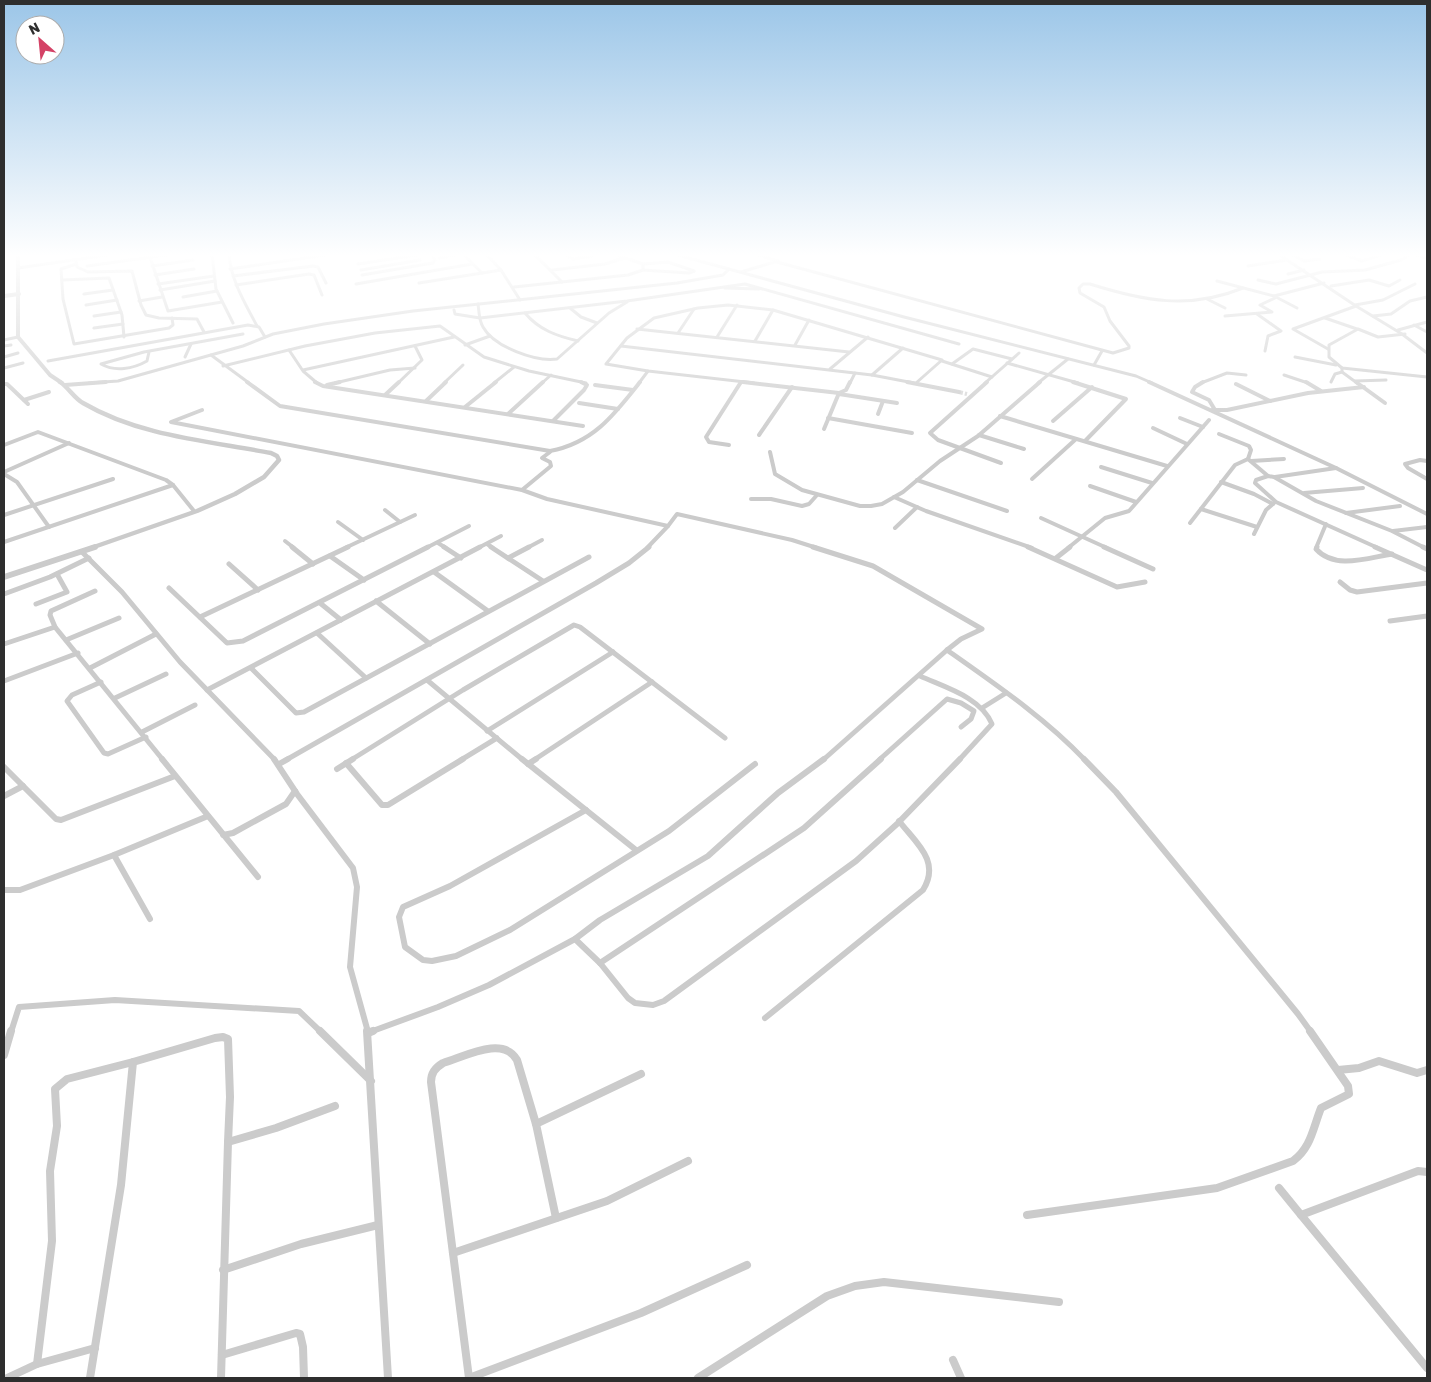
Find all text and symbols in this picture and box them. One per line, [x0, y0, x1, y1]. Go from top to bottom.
north arrow [15, 15, 65, 65]
text: N [26, 19, 43, 39]

